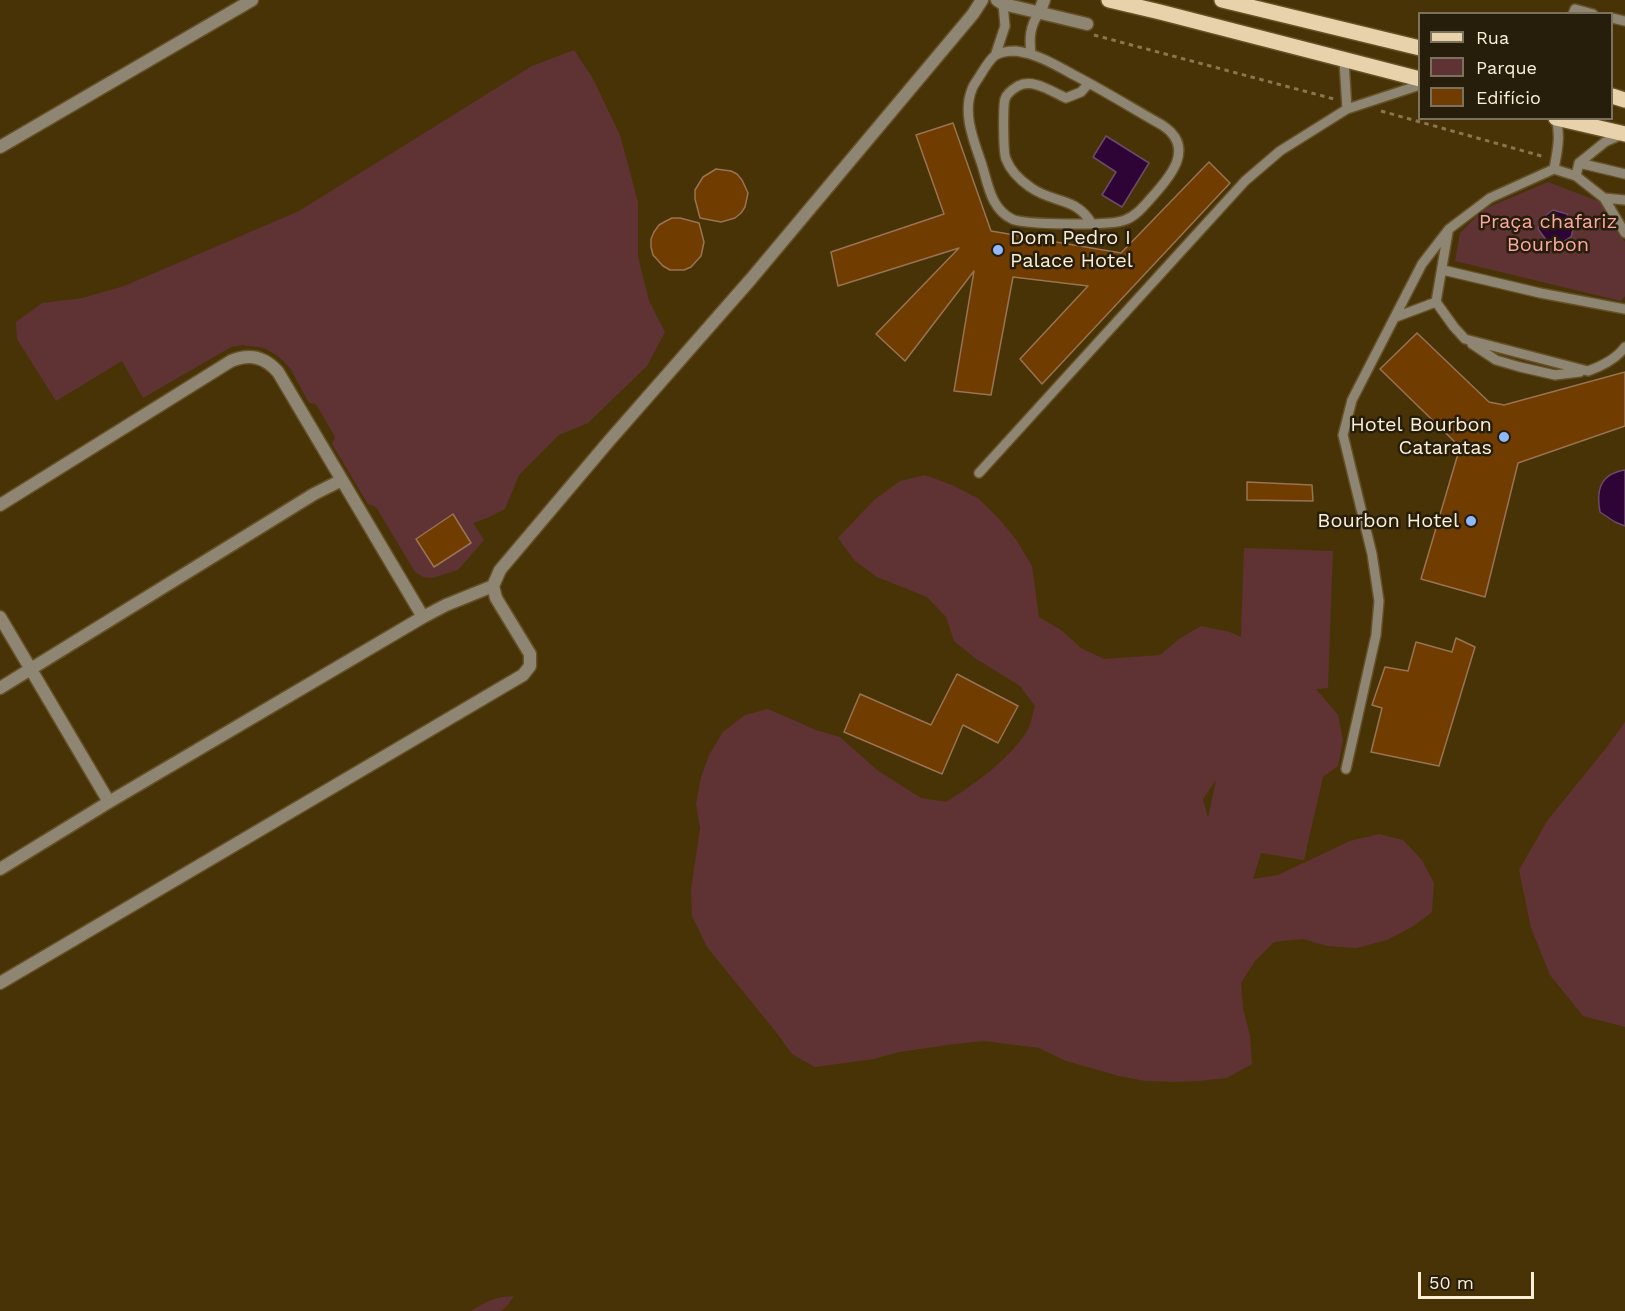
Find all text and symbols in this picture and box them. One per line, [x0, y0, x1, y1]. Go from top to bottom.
legend [1418, 12, 1613, 120]
text: Rua [1476, 27, 1509, 48]
text: Parque [1476, 57, 1537, 78]
text: Edifício [1476, 87, 1541, 108]
park label: Praça chafariz Bourbon [1479, 210, 1617, 257]
place label: Dom Pedro I Palace Hotel [1010, 226, 1133, 273]
marker: Dom Pedro I Palace Hotel [991, 243, 1005, 257]
place label: Hotel Bourbon Cataratas [1350, 413, 1492, 460]
marker: Hotel Bourbon Cataratas [1497, 430, 1511, 444]
place label: Bourbon Hotel [1317, 509, 1459, 533]
marker: Bourbon Hotel [1464, 514, 1478, 528]
scale bar [1421, 1260, 1536, 1298]
text: 50 m [1429, 1272, 1474, 1293]

